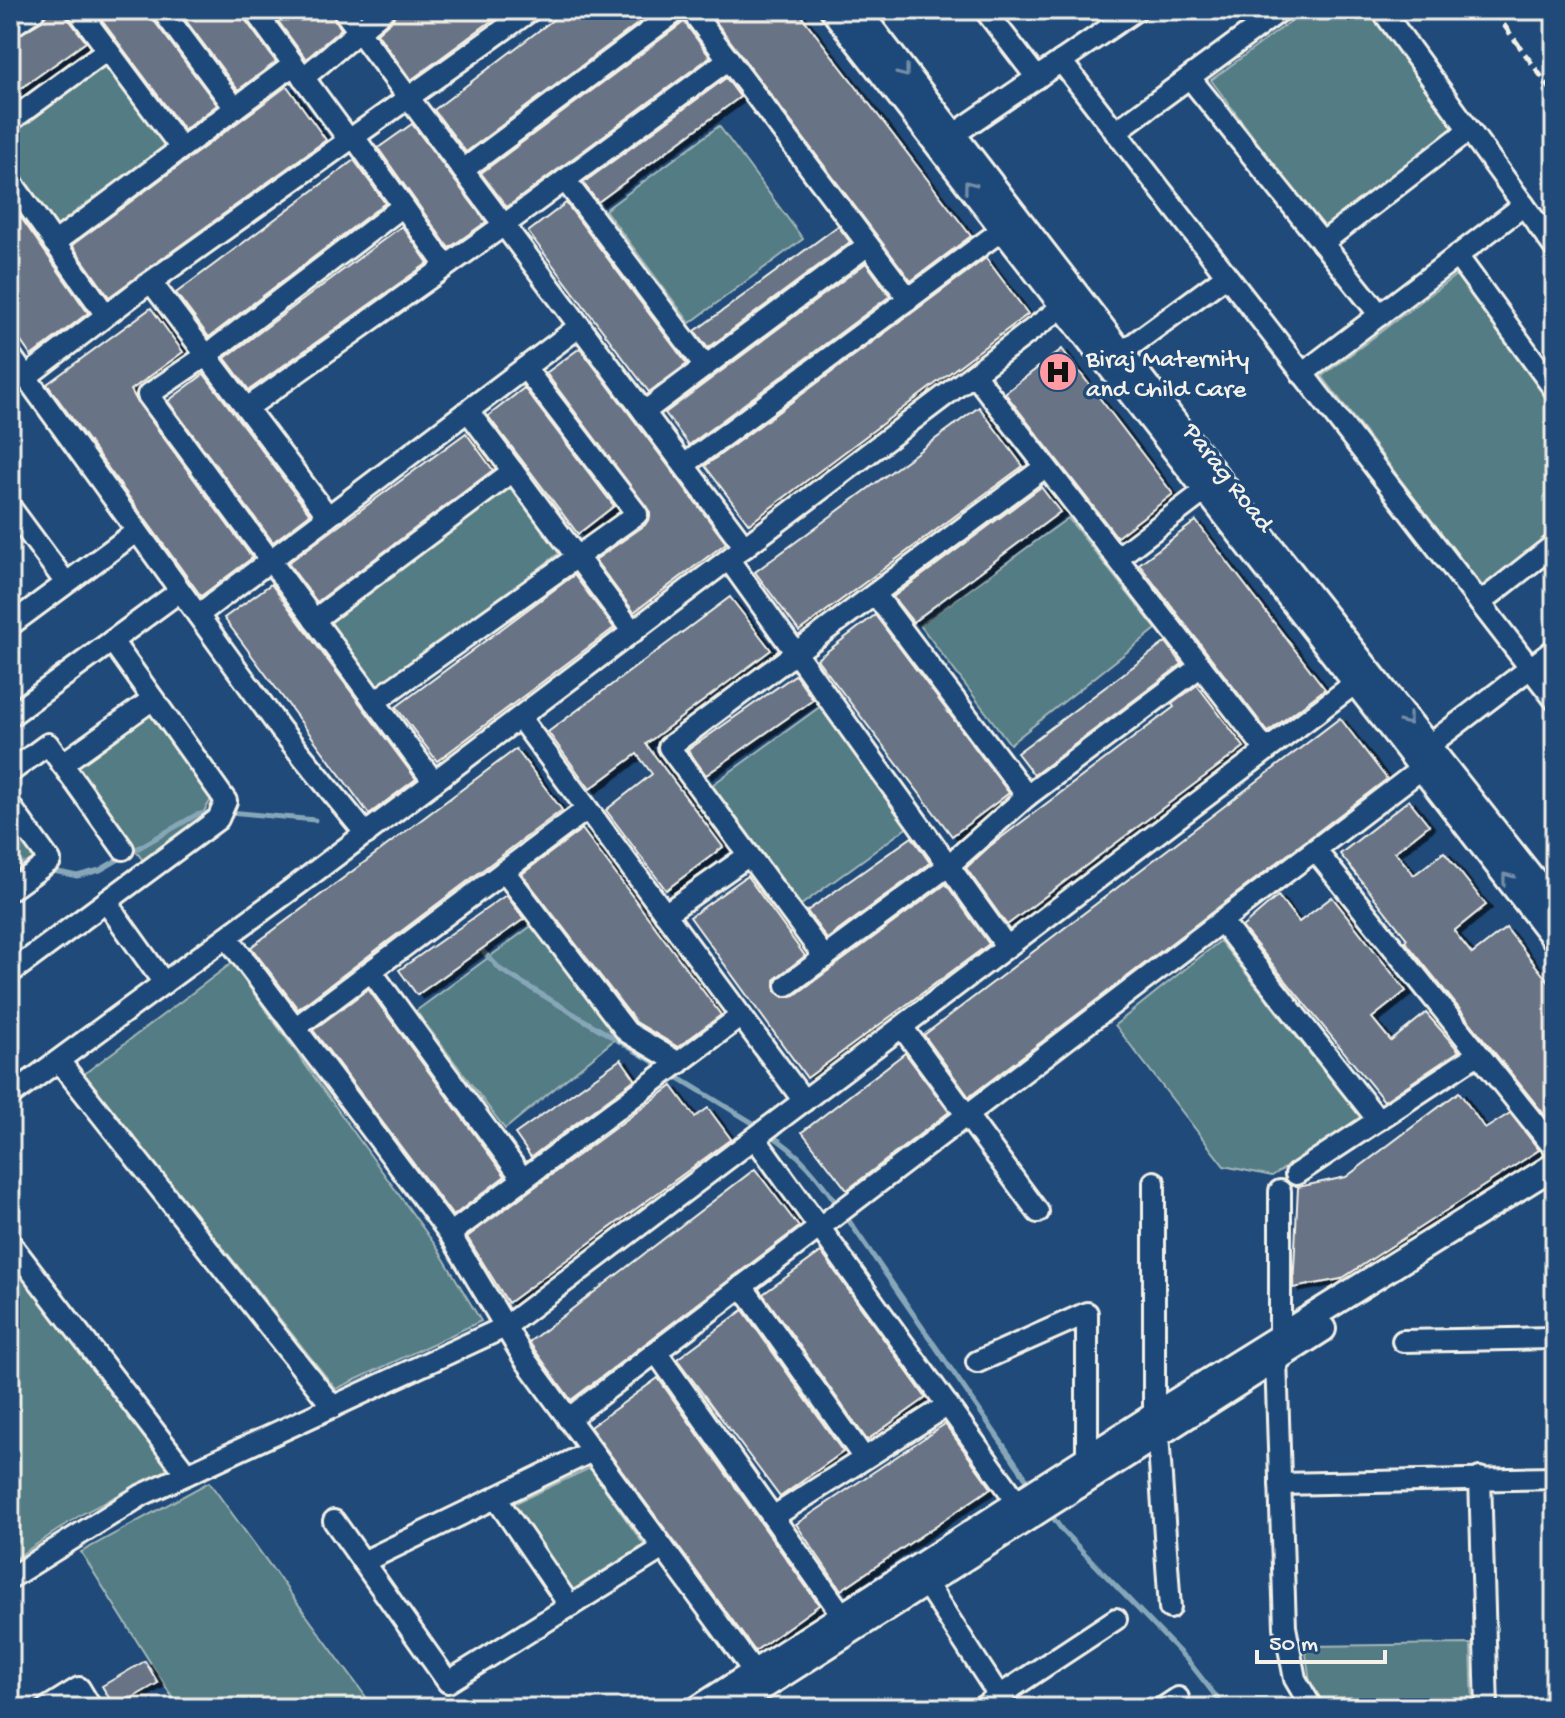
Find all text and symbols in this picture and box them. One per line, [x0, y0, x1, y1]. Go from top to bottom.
one-way arrow [895, 63, 909, 78]
one-way arrow [965, 180, 979, 195]
place label: Biraj Maternity and Child Care [1085, 346, 1250, 407]
hospital icon: Biraj Maternity and Child Care [1037, 351, 1079, 393]
street label: Parag Road [1174, 417, 1280, 541]
one-way arrow [1397, 711, 1412, 725]
one-way arrow [1502, 872, 1516, 887]
scale bar [1257, 1614, 1385, 1664]
text: 50 m [1269, 1631, 1318, 1660]

